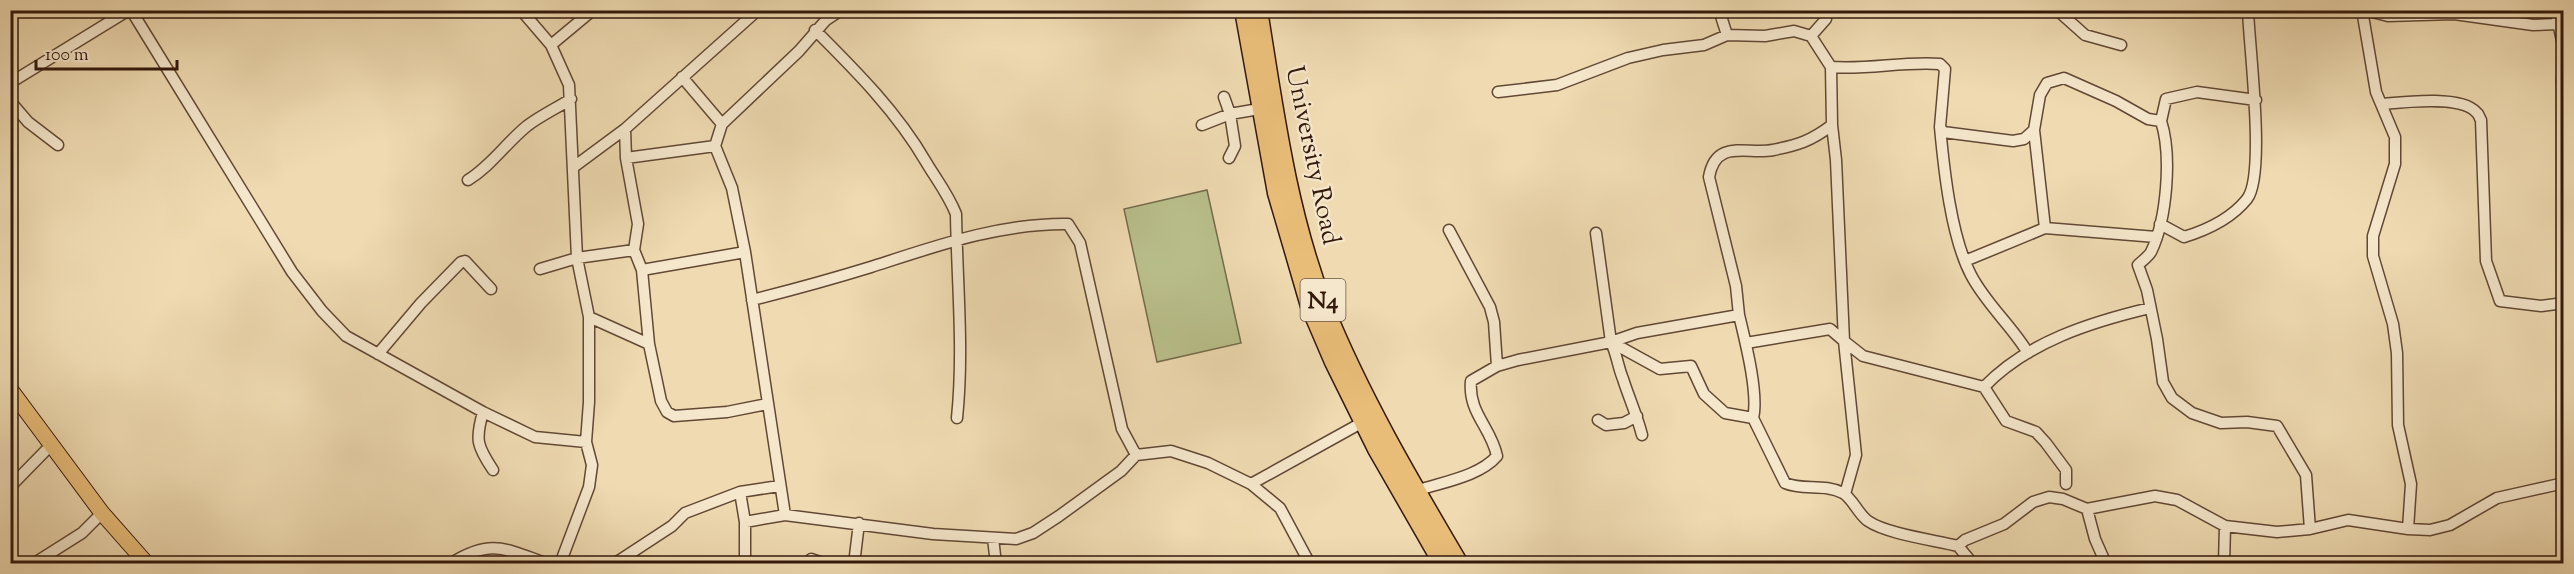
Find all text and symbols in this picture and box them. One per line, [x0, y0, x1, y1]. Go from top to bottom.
scale bar [36, 33, 177, 71]
text: 100 m [45, 43, 89, 69]
street label: University Road [1275, 63, 1349, 249]
road number: N4 [1300, 279, 1346, 321]

